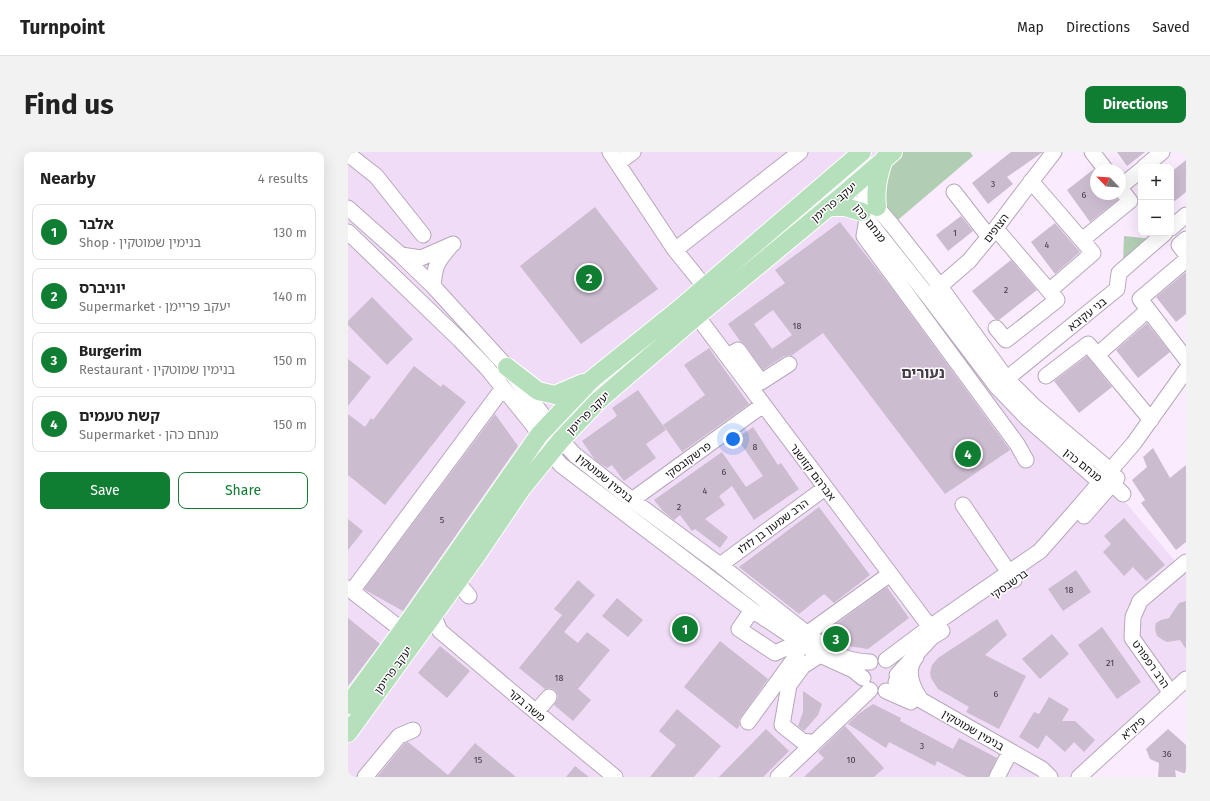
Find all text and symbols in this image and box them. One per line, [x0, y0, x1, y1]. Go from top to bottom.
text: Turnpoint [20, 16, 105, 39]
text: Map [1017, 19, 1044, 36]
text: Directions [1066, 19, 1130, 36]
text: Saved [1152, 19, 1190, 36]
button: Directions [1085, 86, 1186, 123]
text: Find us [24, 88, 114, 121]
north arrow [1090, 164, 1126, 200]
map controls [1138, 164, 1174, 236]
button: + [1138, 164, 1174, 200]
text: Nearby [40, 168, 95, 189]
text: 4 results [258, 171, 308, 186]
house number: 3 [991, 179, 995, 189]
street label: יעקב פריימן [809, 180, 860, 225]
house number: 6 [1082, 190, 1087, 200]
button: − [1138, 200, 1174, 236]
street label: מנחם כהן [851, 201, 889, 245]
street label: הצופים [981, 211, 1012, 245]
text: אלבר [79, 215, 114, 233]
text: 1 [51, 225, 57, 240]
text: 130 m [273, 225, 307, 240]
house number: 1 [953, 228, 957, 238]
text: Shop · בנימין שמוטקין [79, 235, 201, 250]
house number: 4 [1045, 240, 1050, 250]
pin: 2 [576, 263, 602, 293]
text: יוניברס [79, 279, 126, 297]
house number: 2 [1004, 285, 1008, 295]
text: 2 [51, 289, 57, 304]
text: 140 m [273, 289, 307, 304]
street label: בני עקיבא [1065, 295, 1109, 334]
text: Supermarket · יעקב פריימן [79, 299, 231, 314]
house number: 18 [793, 321, 801, 331]
text: Burgerim [79, 342, 142, 360]
text: 3 [51, 353, 57, 368]
text: 150 m [273, 353, 307, 368]
text: Restaurant · בנימין שמוטקין [79, 362, 235, 377]
district label: נעורים [901, 364, 945, 382]
street label: יעקב פריימן [564, 389, 613, 438]
text: קשת טעמים [79, 407, 160, 425]
text: 4 [50, 417, 58, 432]
text: 150 m [273, 417, 307, 432]
text: Supermarket · מנחם כהן [79, 427, 219, 442]
your location [723, 429, 743, 449]
street label: פרשקובסקי [663, 439, 714, 481]
pin: 4 [955, 439, 981, 469]
street label: אברהם קזושנר [787, 441, 838, 503]
house number: 8 [753, 442, 758, 452]
street label: מנחם כהן [1061, 446, 1104, 485]
street label: בנימין שמוטקין [574, 451, 636, 505]
house number: 6 [722, 467, 727, 477]
button: Save [40, 472, 170, 509]
button: Share [178, 472, 308, 509]
house number: 4 [703, 486, 708, 496]
street label: הרב שמעון בן לולו [735, 496, 811, 556]
house number: 2 [677, 502, 681, 512]
house number: 5 [440, 515, 445, 525]
street label: ברשבסקי [988, 567, 1031, 602]
house number: 18 [1065, 585, 1073, 595]
pin: 1 [672, 614, 698, 644]
pin: 3 [823, 624, 849, 654]
street label: הרב רפפורט [1129, 638, 1172, 691]
street label: יעקב פריימן [372, 644, 415, 697]
house number: 21 [1106, 658, 1114, 668]
house number: 18 [555, 673, 563, 683]
street label: משה בקר [506, 686, 548, 725]
house number: 6 [994, 689, 999, 699]
street label: בנימין שמוטקין [939, 707, 1006, 753]
street label: פיק"א [1119, 714, 1148, 743]
house number: 3 [920, 741, 924, 751]
house number: 36 [1162, 749, 1172, 759]
house number: 15 [474, 755, 483, 765]
house number: 10 [847, 755, 855, 765]

